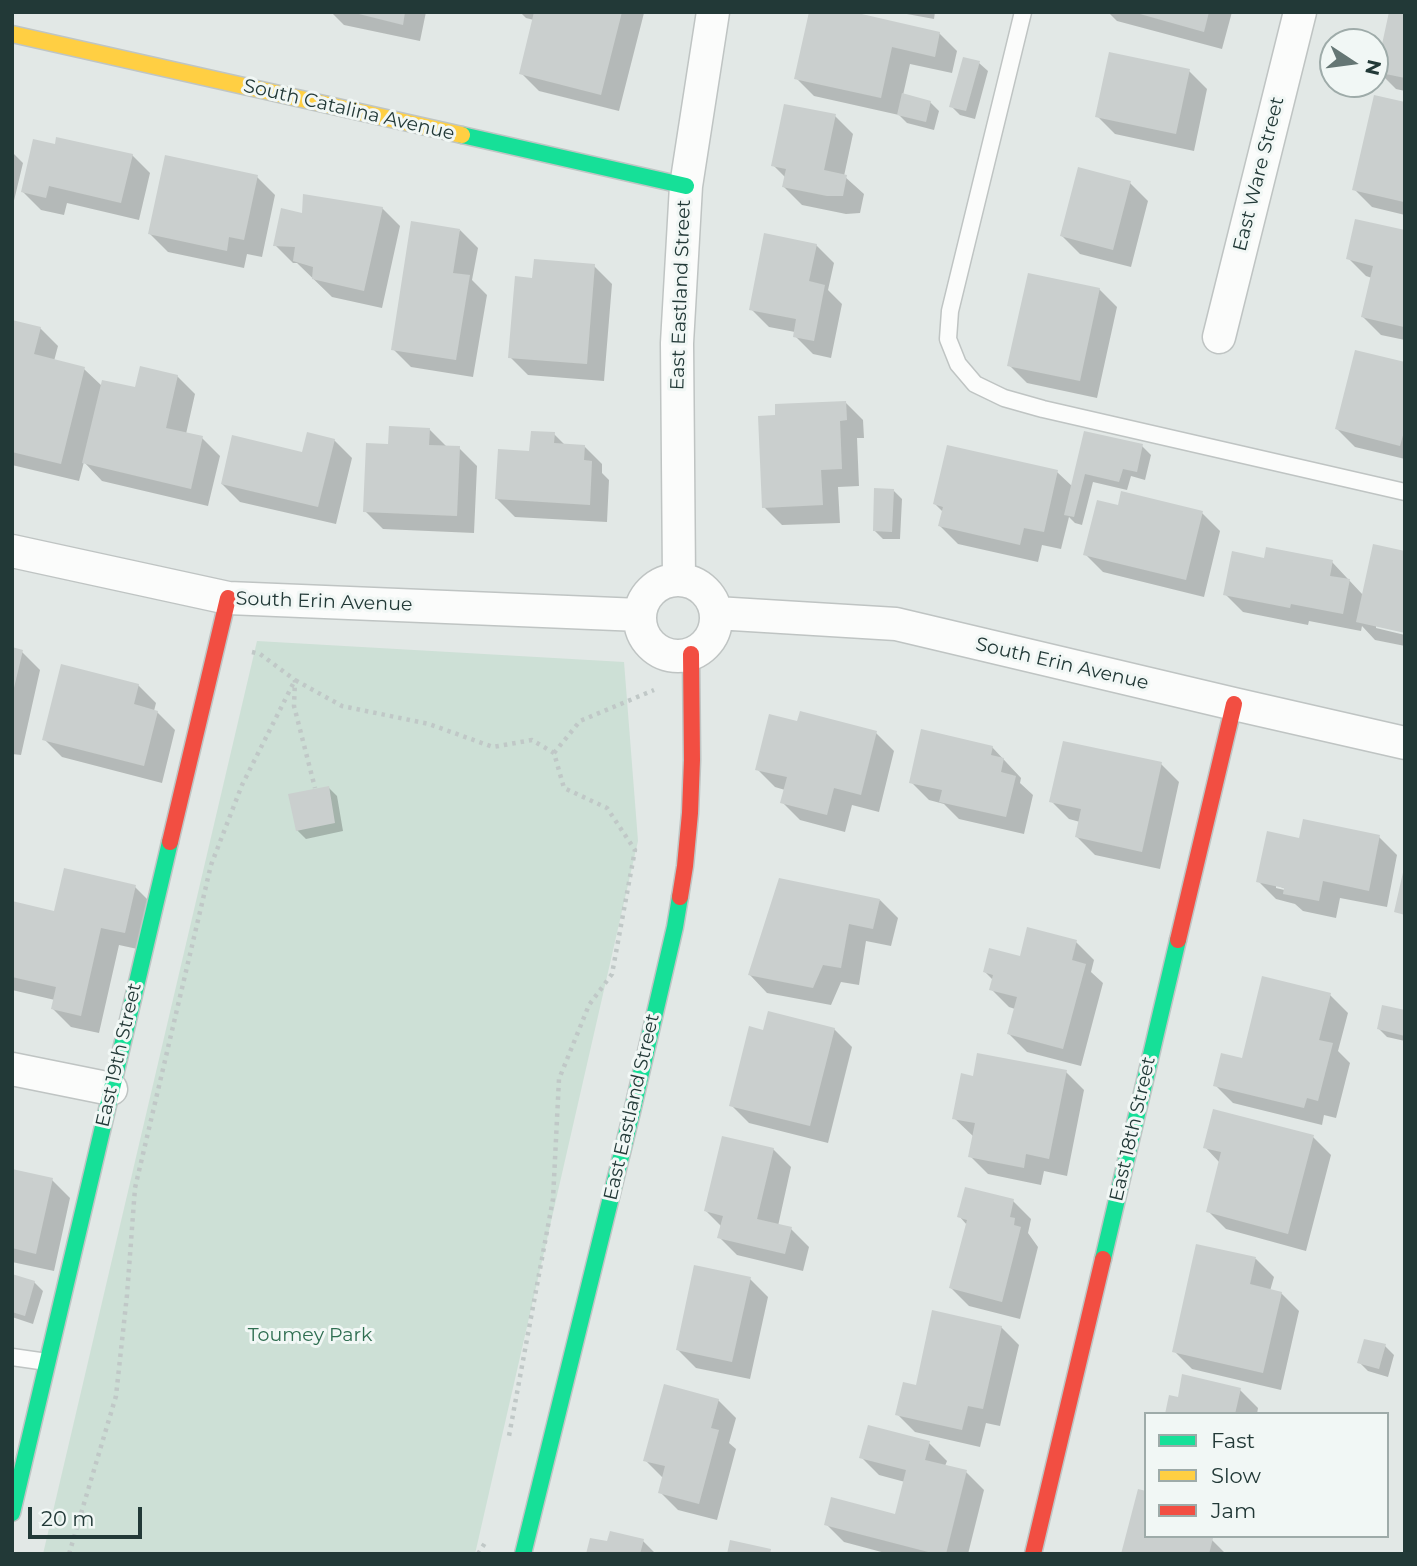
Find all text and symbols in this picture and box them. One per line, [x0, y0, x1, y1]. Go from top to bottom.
north arrow [1319, 28, 1389, 98]
text: N [1360, 57, 1386, 77]
street label: South Catalina Avenue [241, 75, 457, 145]
street label: East Ware Street [1229, 94, 1289, 254]
street label: East Eastland Street [666, 199, 696, 391]
street label: South Erin Avenue [235, 588, 413, 616]
street label: South Erin Avenue [973, 633, 1151, 695]
street label: East 19th Street [91, 981, 147, 1129]
street label: East Eastland Street [599, 1011, 665, 1203]
street label: East 18th Street [1105, 1054, 1161, 1204]
park label: Toumey Park [248, 1324, 372, 1346]
legend [1144, 1412, 1389, 1538]
text: Fast [1211, 1428, 1255, 1453]
text: Slow [1211, 1463, 1261, 1488]
scale bar [32, 1492, 145, 1536]
text: Jam [1211, 1498, 1256, 1523]
text: 20 m [41, 1506, 95, 1531]

